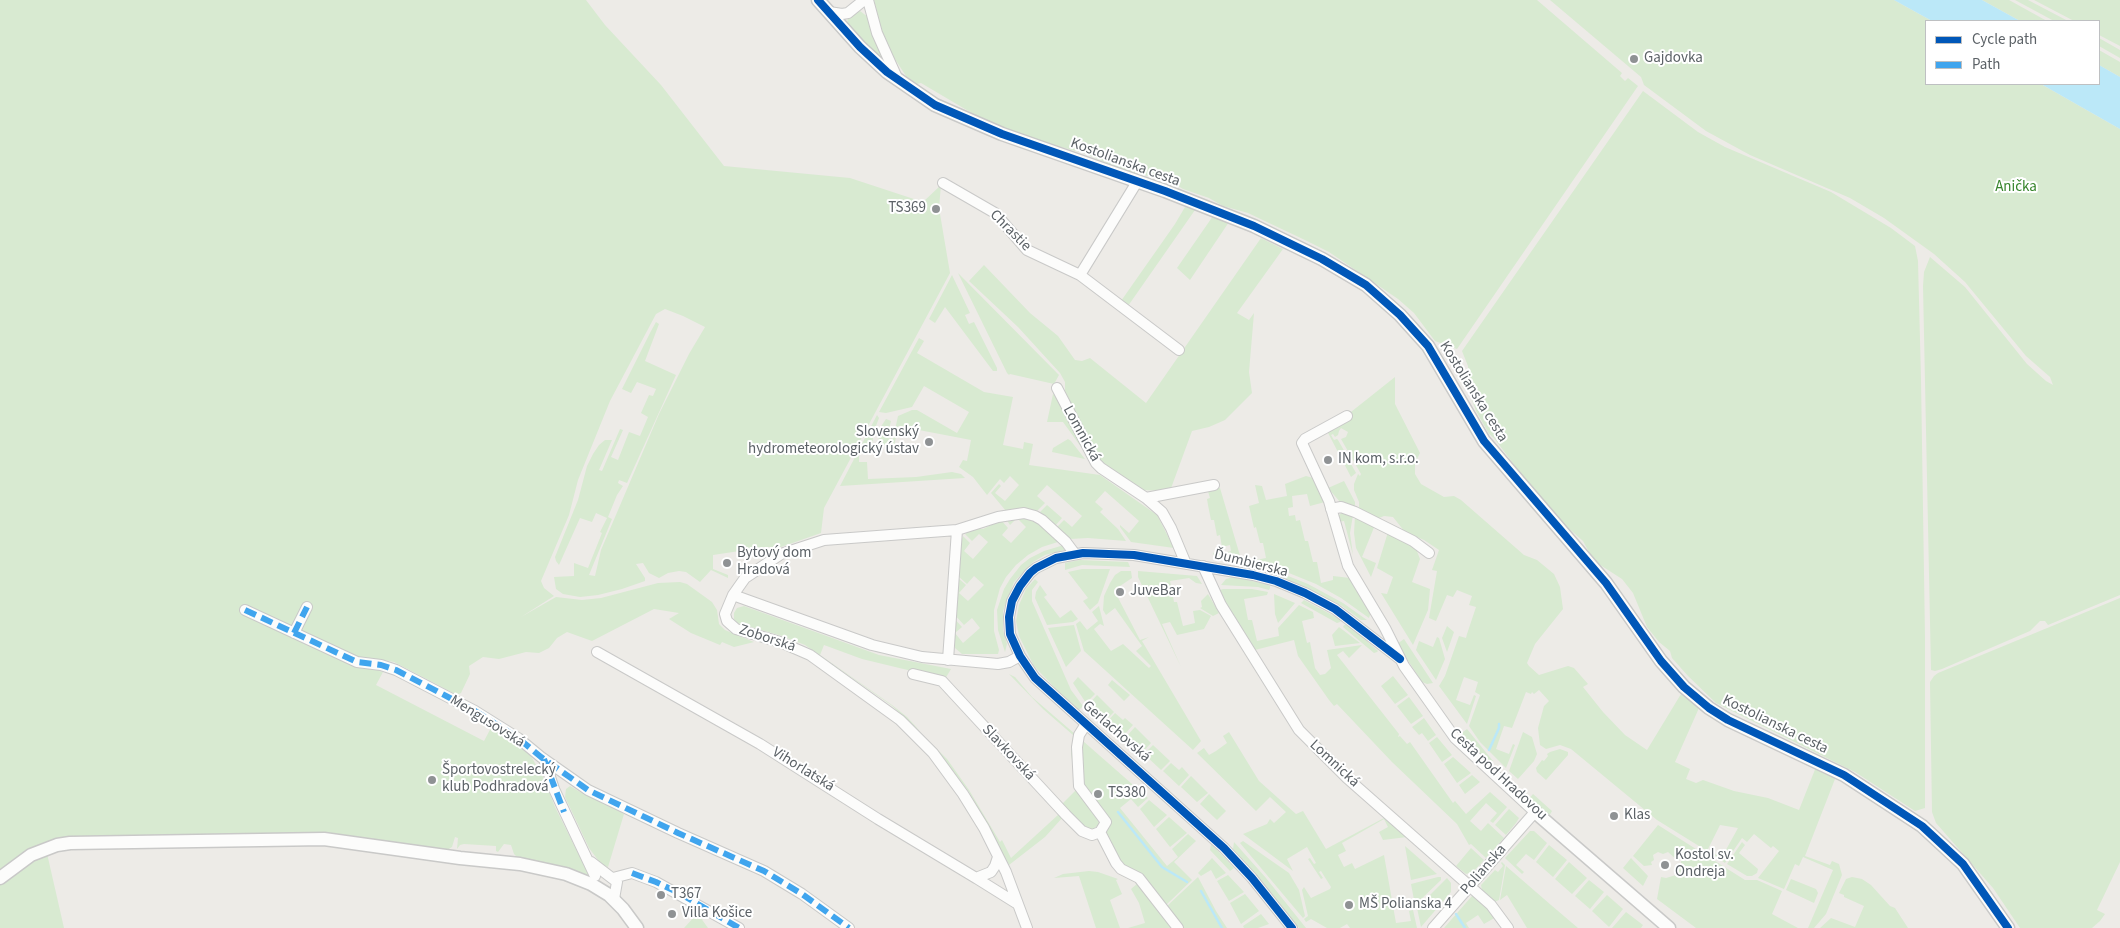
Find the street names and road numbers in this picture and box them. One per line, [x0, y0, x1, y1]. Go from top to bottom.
street label: Kostolianska cesta [1068, 135, 1182, 191]
street label: Chrastie [985, 206, 1035, 256]
street label: Kostolianska cesta [1435, 338, 1511, 446]
street label: Lomnická [1058, 403, 1104, 465]
street label: Ďumbierska [1212, 546, 1290, 582]
street label: Zoborská [736, 621, 798, 657]
street label: Mengusovská [446, 692, 528, 752]
street label: Kostolianska cesta [1719, 692, 1831, 758]
street label: Gerlachovská [1078, 697, 1154, 767]
street label: Slavkovská [978, 721, 1038, 785]
street label: Cesta pod Hradovou [1445, 725, 1551, 825]
street label: Lomnická [1305, 737, 1363, 791]
street label: Vihorlatská [768, 744, 838, 796]
street label: Polianska [1457, 841, 1511, 899]

